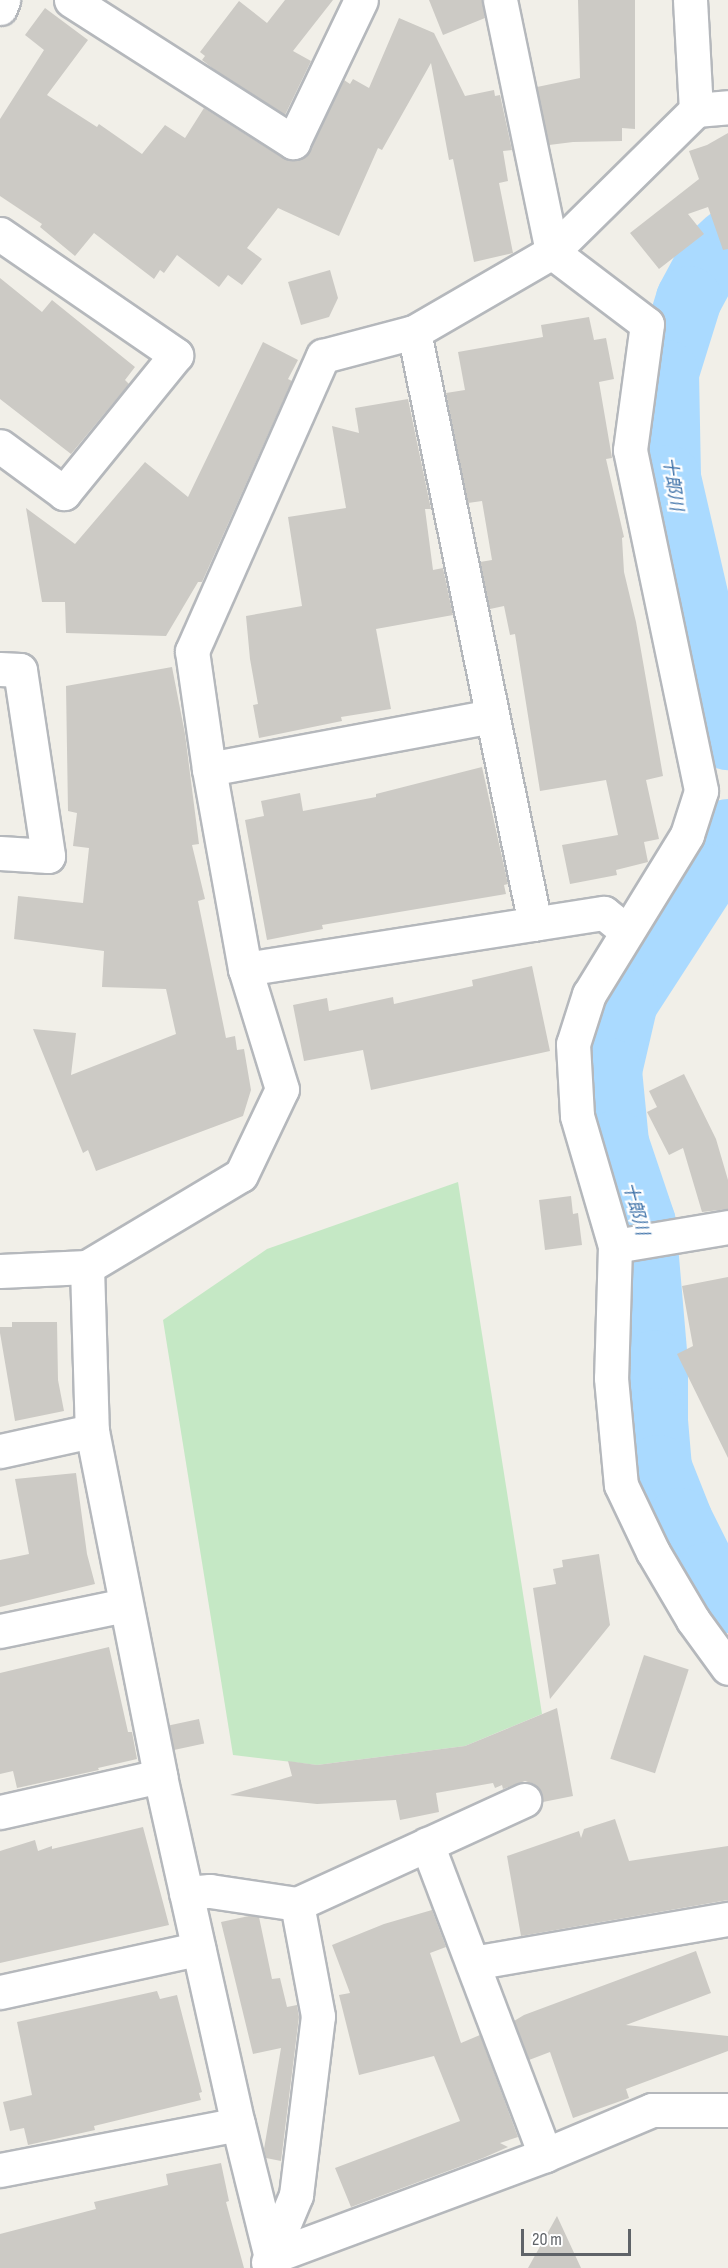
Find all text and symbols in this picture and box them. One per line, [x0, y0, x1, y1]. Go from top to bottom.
water label: 十郎川 [658, 456, 686, 512]
water label: 十郎川 [618, 1180, 652, 1238]
scale bar [524, 2217, 634, 2255]
text: 20 m [532, 2229, 562, 2250]

